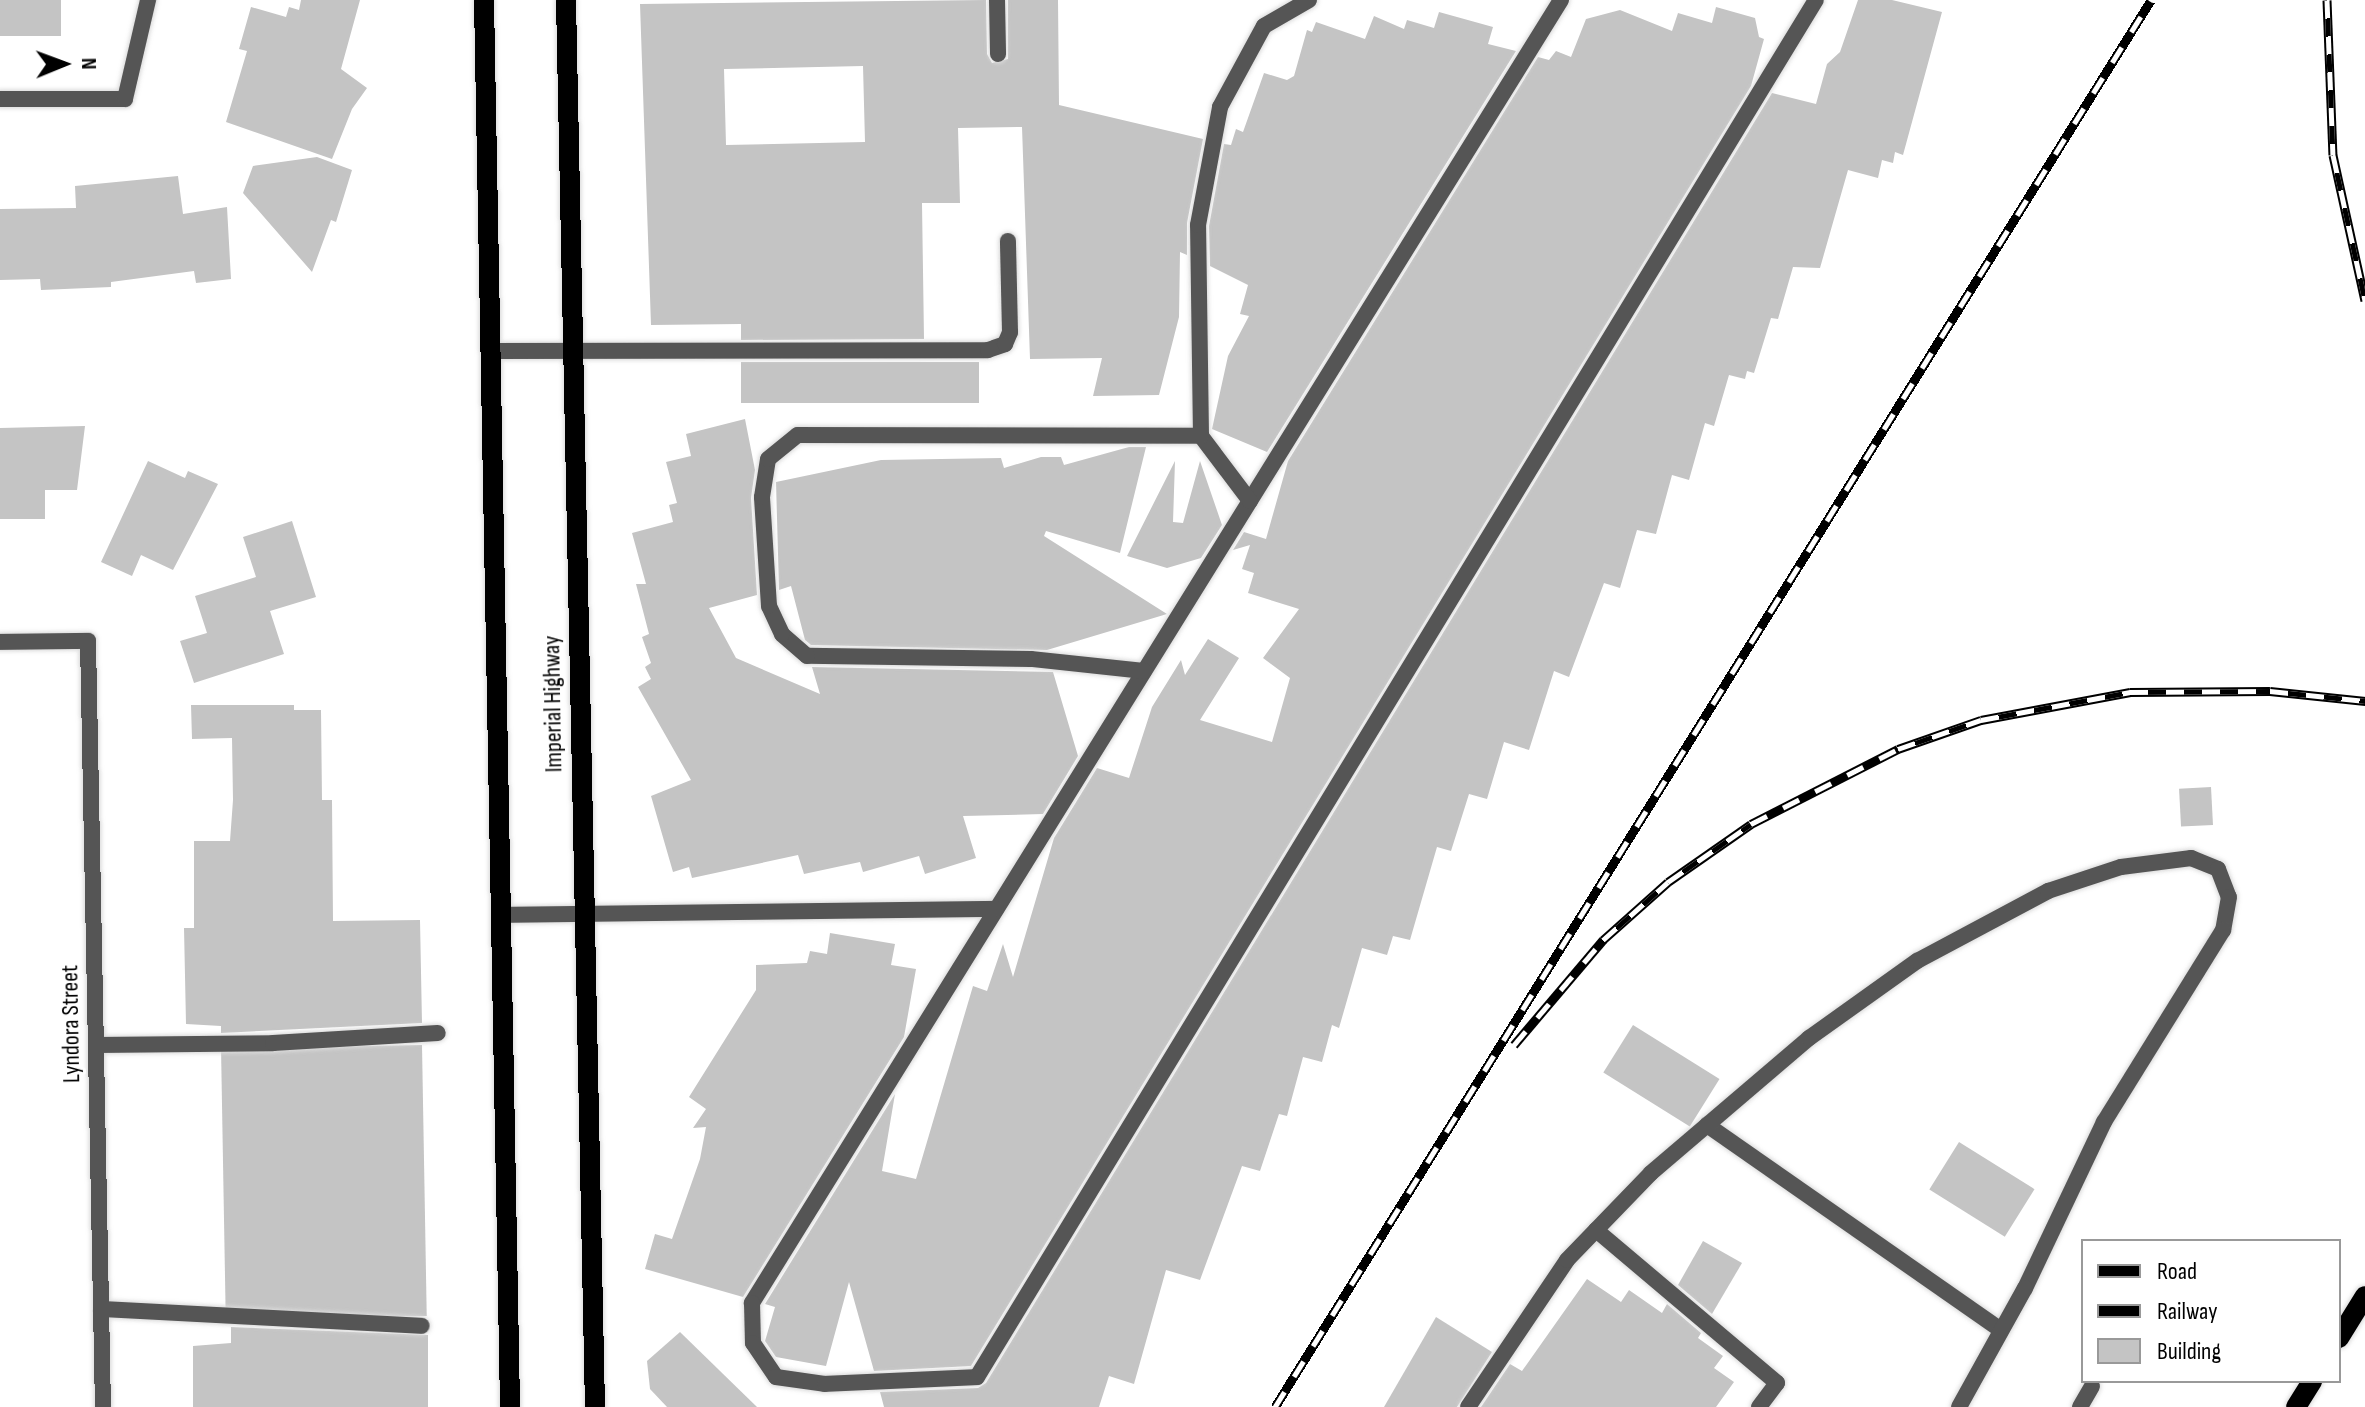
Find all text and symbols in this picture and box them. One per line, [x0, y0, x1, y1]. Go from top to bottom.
north arrow [24, 24, 104, 104]
text: N [75, 57, 102, 70]
street label: Imperial Highway [537, 635, 569, 773]
street label: Lyndora Street [56, 965, 86, 1083]
legend [2081, 1239, 2341, 1383]
text: Road [2157, 1257, 2197, 1286]
text: Railway [2157, 1297, 2217, 1326]
text: Building [2157, 1337, 2221, 1366]

